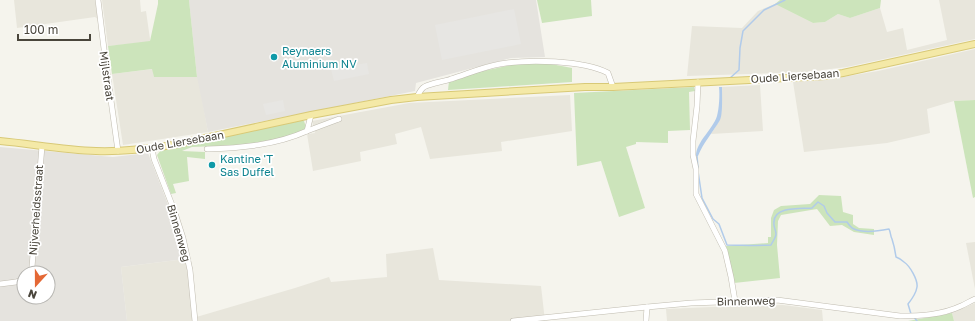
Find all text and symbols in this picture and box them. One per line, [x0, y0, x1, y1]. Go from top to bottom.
scale bar [18, 16, 90, 42]
text: 100 m [24, 22, 58, 37]
place label: Reynaers Aluminium NV [282, 44, 357, 70]
street label: Mijlstraat [98, 50, 117, 102]
marker: Reynaers Aluminium NV [269, 52, 279, 62]
street label: Oude Liersebaan [750, 66, 840, 85]
street label: Oude Liersebaan [135, 127, 225, 156]
place label: Kantine 'T Sas Duffel [220, 152, 275, 178]
marker: Kantine 'T Sas Duffel [207, 160, 217, 170]
street label: Nijverheidsstraat [26, 164, 45, 256]
street label: Binnenweg [165, 203, 194, 263]
north arrow [16, 265, 56, 305]
text: N [26, 287, 38, 302]
street label: Binnenweg [716, 293, 776, 308]

